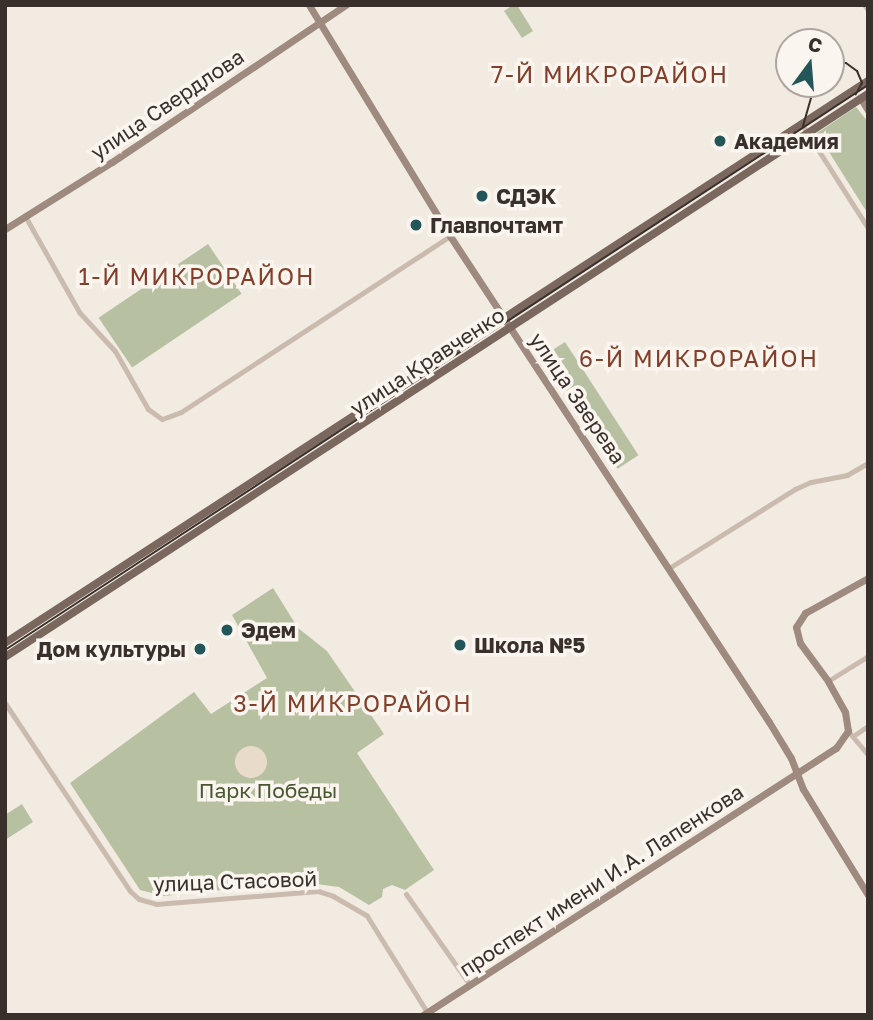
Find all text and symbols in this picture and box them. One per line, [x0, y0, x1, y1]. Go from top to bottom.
north arrow [775, 28, 845, 98]
text: С [806, 31, 825, 57]
street label: улица Свердлова [86, 43, 248, 165]
district label: 7-Й МИКРОРАЙОН [493, 60, 727, 88]
place label: Академия [734, 128, 839, 154]
marker: Академия [712, 133, 728, 149]
place label: СДЭК [496, 183, 556, 209]
marker: СДЭК [474, 188, 490, 204]
place label: Главпочтамт [430, 212, 563, 238]
marker: Главпочтамт [408, 217, 424, 233]
district label: 1-Й МИКРОРАЙОН [80, 262, 314, 290]
street label: улица Кравченко [345, 302, 509, 420]
street label: улица Зверева [525, 327, 631, 469]
district label: 6-Й МИКРОРАЙОН [581, 344, 817, 372]
place label: Эдем [241, 617, 296, 643]
marker: Эдем [219, 622, 235, 638]
place label: Школа №5 [474, 632, 585, 658]
place label: Дом культуры [37, 636, 186, 662]
marker: Школа №5 [452, 637, 468, 653]
marker: Дом культуры [192, 641, 208, 657]
district label: 3-Й МИКРОРАЙОН [235, 689, 471, 717]
park label: Парк Победы [199, 777, 337, 803]
street label: проспект имени И.А. Лапенкова [454, 779, 748, 981]
street label: улица Стасовой [153, 866, 317, 896]

